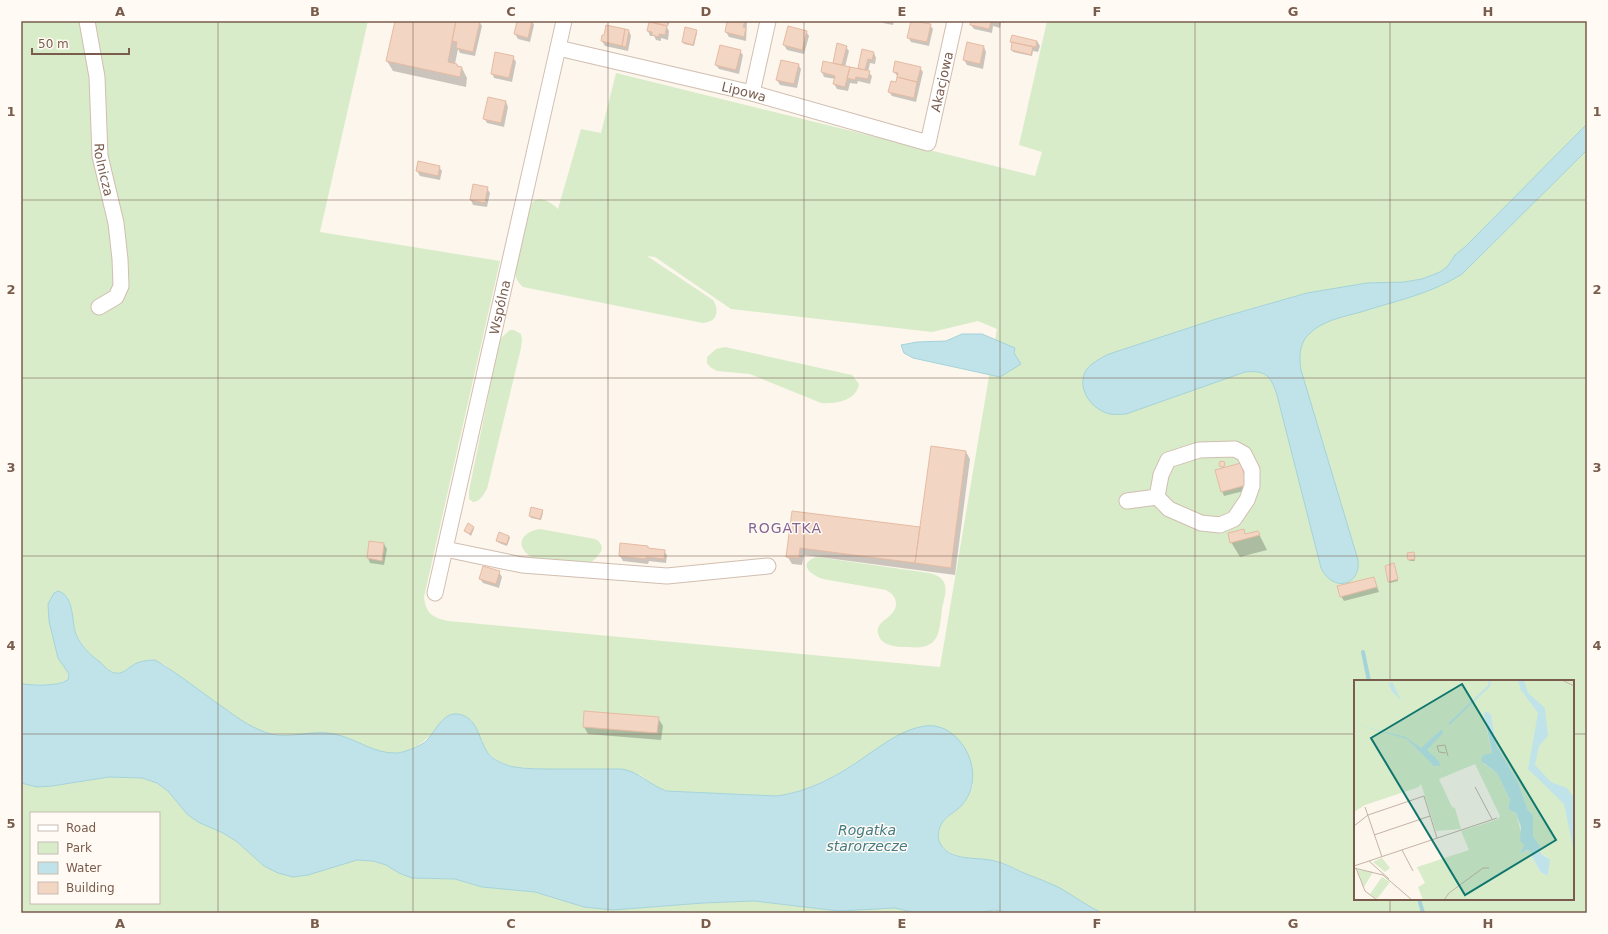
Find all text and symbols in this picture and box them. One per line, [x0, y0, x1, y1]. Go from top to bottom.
text: A [115, 4, 125, 19]
text: B [310, 4, 320, 19]
text: C [506, 4, 516, 19]
text: D [701, 4, 712, 19]
text: E [898, 4, 906, 19]
text: F [1093, 4, 1101, 19]
text: G [1288, 4, 1298, 19]
text: H [1483, 4, 1493, 19]
scale bar [32, 30, 129, 56]
text: 50 m [38, 37, 69, 51]
street label: Akacjowa [928, 50, 956, 113]
street label: Lipowa [720, 79, 768, 104]
text: 1 [6, 104, 16, 119]
text: 1 [1592, 104, 1602, 119]
street label: Rolnicza [92, 143, 117, 198]
street label: Wspólna [486, 278, 513, 336]
text: 2 [6, 282, 16, 297]
text: 2 [1592, 282, 1602, 297]
text: 3 [6, 460, 16, 475]
text: 3 [1592, 460, 1602, 475]
district label: ROGATKA [748, 520, 822, 536]
text: 4 [6, 638, 16, 653]
text: 4 [1592, 638, 1602, 653]
inset map [1354, 680, 1574, 900]
legend [30, 812, 160, 904]
text: 5 [6, 816, 16, 831]
text: 5 [1592, 816, 1602, 831]
text: Road [66, 821, 96, 835]
water label: Rogatka starorzecze [826, 822, 908, 854]
text: Park [66, 841, 92, 855]
text: Water [66, 861, 102, 875]
text: Building [66, 881, 115, 895]
text: A [115, 916, 125, 931]
text: B [310, 916, 320, 931]
text: C [506, 916, 516, 931]
text: D [701, 916, 712, 931]
text: E [898, 916, 906, 931]
text: F [1093, 916, 1101, 931]
text: G [1288, 916, 1298, 931]
text: H [1483, 916, 1493, 931]

